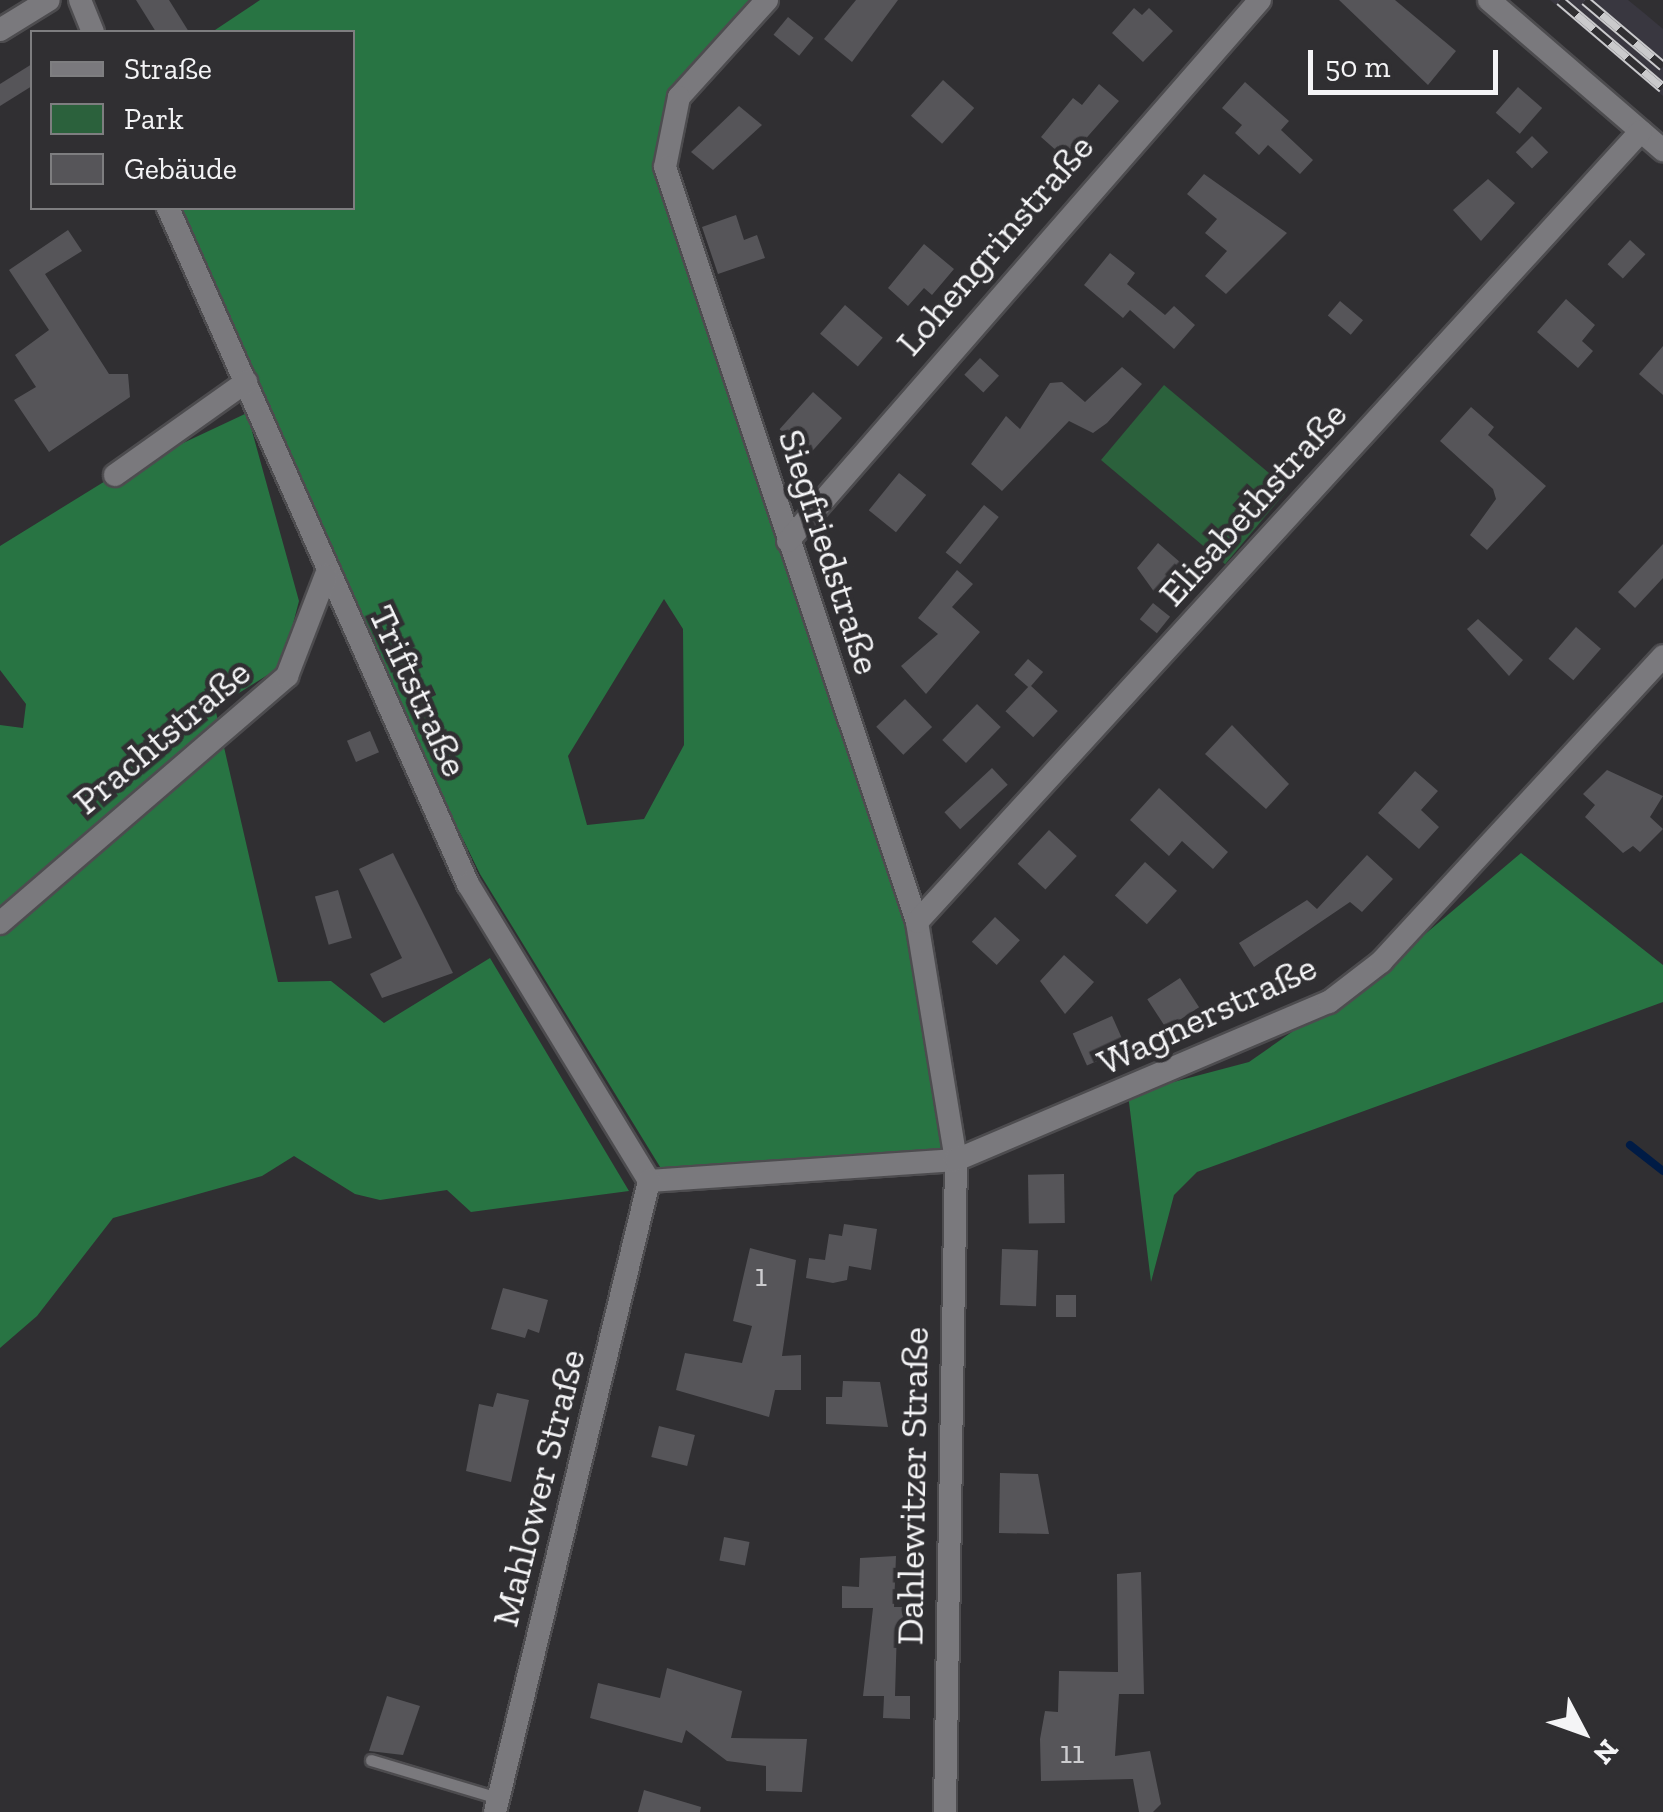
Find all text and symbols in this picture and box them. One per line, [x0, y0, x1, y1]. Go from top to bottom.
legend [30, 30, 355, 210]
scale bar [1313, 30, 1503, 92]
text: 50 m [1325, 49, 1390, 85]
text: Straße [124, 51, 212, 87]
text: Park [124, 101, 184, 137]
street label: Lohengrinstraße [887, 125, 1103, 365]
text: Gebäude [124, 151, 237, 187]
street label: Elisabethstraße [1149, 392, 1357, 616]
street label: Siegfriedstraße [768, 424, 890, 680]
street label: Triftstraße [359, 598, 477, 784]
street label: Prachtstraße [64, 650, 260, 824]
street label: Wagnerstraße [1090, 944, 1324, 1086]
house number: 1 [755, 1256, 767, 1294]
street label: Dahlewitzer Straße [887, 1326, 939, 1646]
street label: Mahlower Straße [482, 1344, 596, 1632]
north arrow [1533, 1682, 1633, 1782]
house number: 11 [1060, 1733, 1084, 1771]
text: N [1587, 1733, 1625, 1771]

